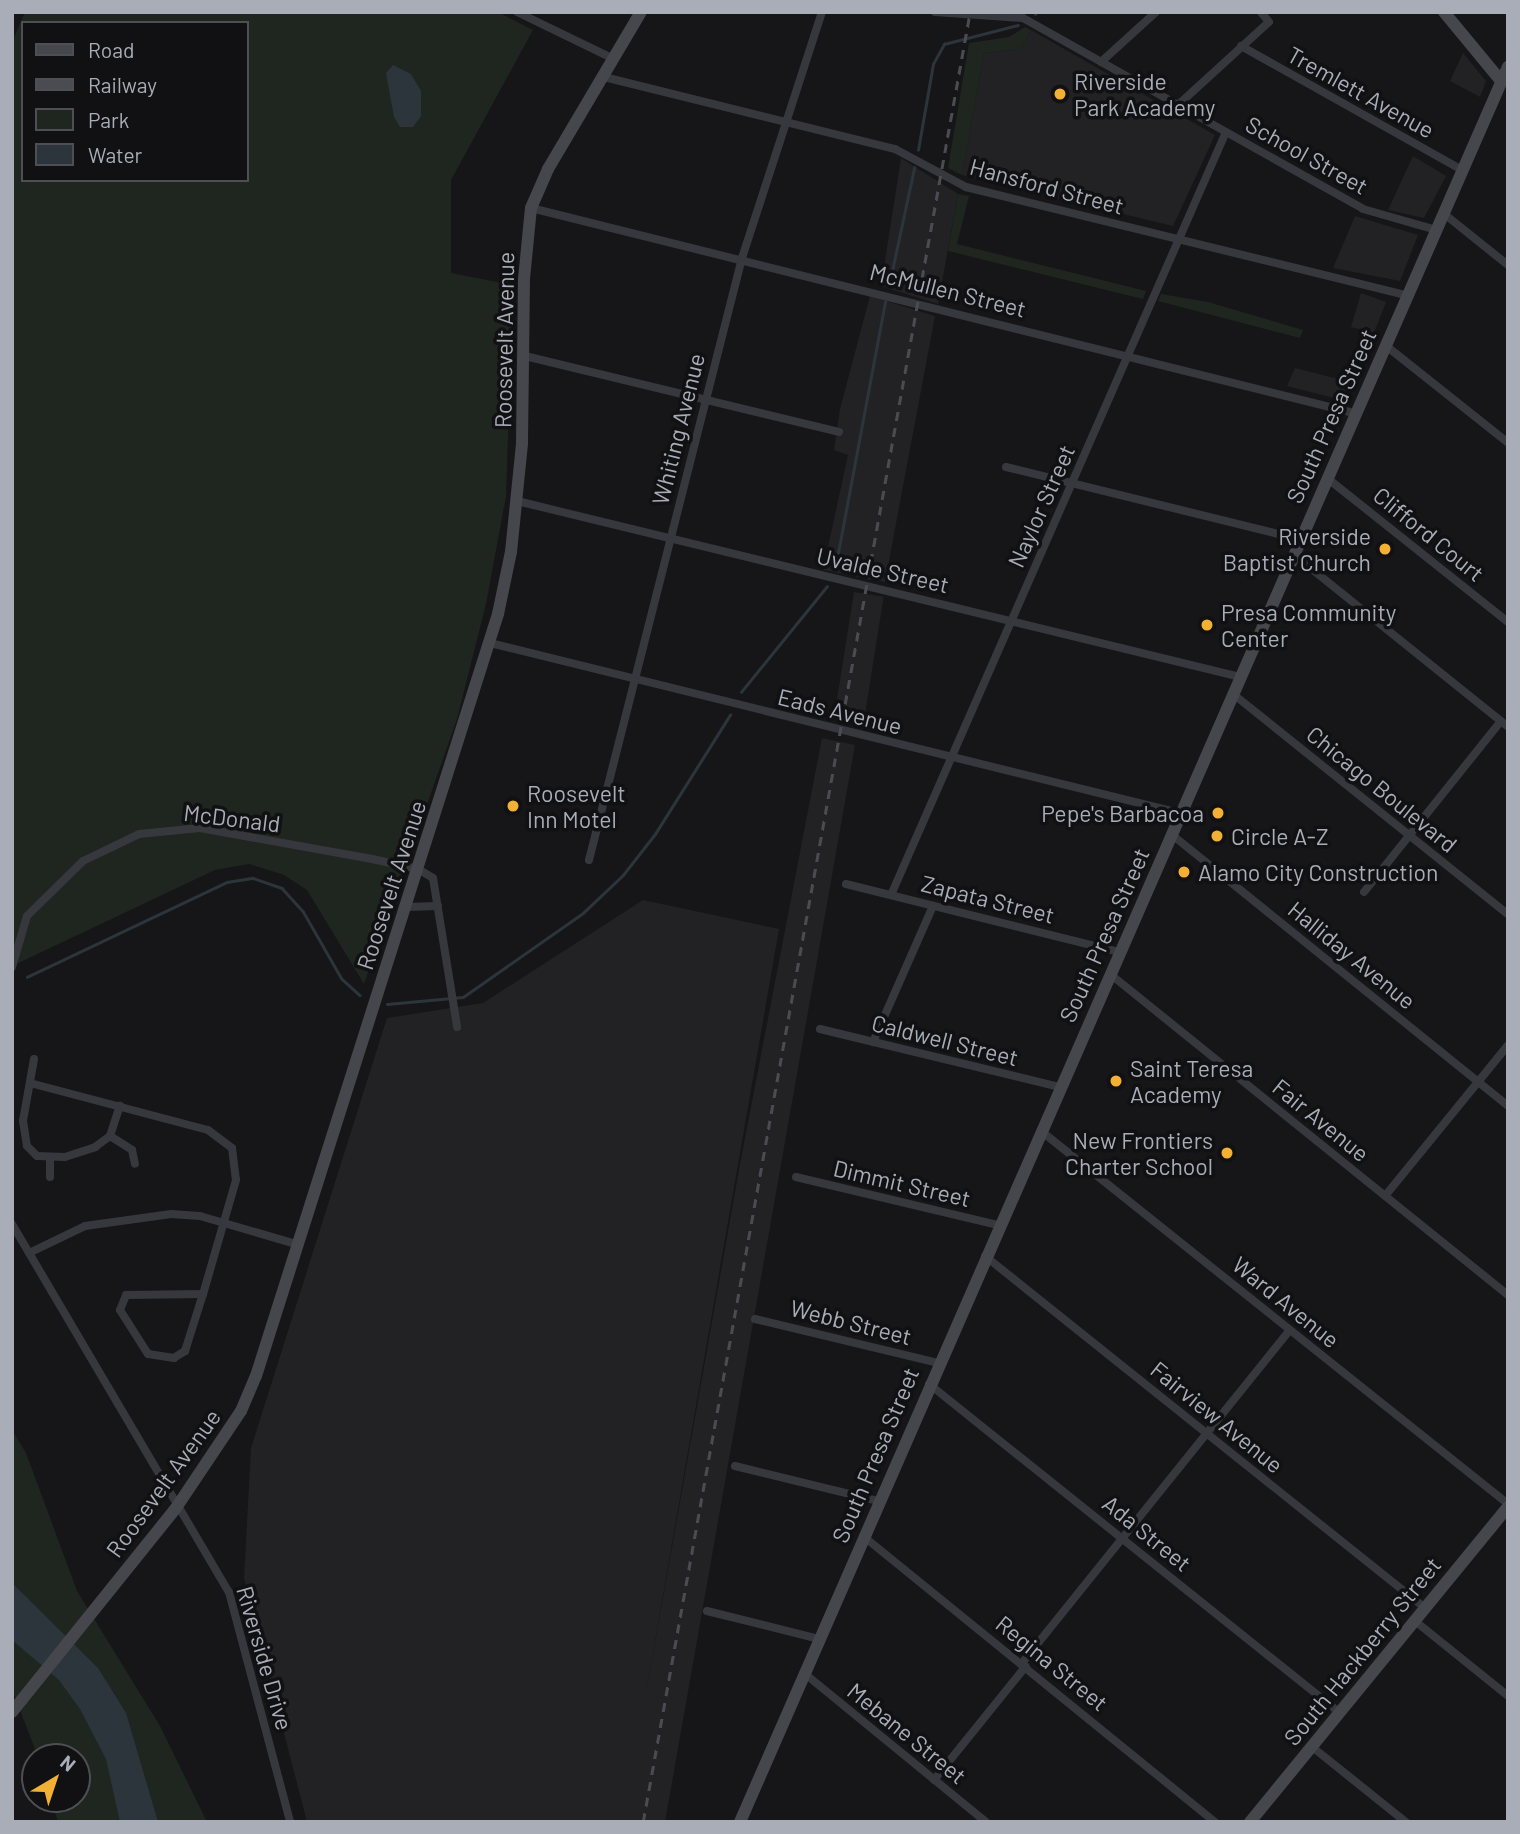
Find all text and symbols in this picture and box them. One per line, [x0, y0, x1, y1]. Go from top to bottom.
legend [21, 21, 248, 182]
text: Road [88, 37, 134, 62]
street label: Tremlett Avenue [1283, 40, 1439, 144]
place label: Riverside Park Academy [1074, 67, 1215, 121]
text: Railway [88, 72, 157, 97]
marker: Riverside Park Academy [1052, 86, 1068, 102]
text: Park [88, 107, 129, 132]
street label: School Street [1241, 110, 1373, 200]
text: Water [88, 142, 142, 167]
street label: Hansford Street [967, 152, 1127, 220]
street label: Roosevelt Avenue [489, 252, 519, 428]
street label: McMullen Street [867, 257, 1029, 323]
street label: South Presa Street [1280, 325, 1382, 507]
street label: Whiting Avenue [646, 350, 710, 508]
street label: Naylor Street [1002, 440, 1080, 572]
street label: Clifford Court [1368, 481, 1490, 587]
place label: Riverside Baptist Church [1223, 522, 1371, 576]
street label: Uvalde Street [814, 541, 952, 599]
marker: Riverside Baptist Church [1377, 541, 1393, 557]
place label: Presa Community Center [1221, 598, 1396, 652]
marker: Presa Community Center [1199, 617, 1215, 633]
street label: Eads Avenue [775, 682, 905, 740]
street label: Chicago Boulevard [1301, 720, 1463, 858]
place label: Roosevelt Inn Motel [527, 779, 626, 833]
street label: Roosevelt Avenue [351, 797, 431, 973]
street label: McDonald [182, 798, 282, 838]
marker: Roosevelt Inn Motel [505, 798, 521, 814]
place label: Pepe's Barbacoa [1041, 799, 1204, 827]
marker: Pepe's Barbacoa [1210, 805, 1226, 821]
place label: Circle A-Z [1231, 822, 1329, 850]
marker: Circle A-Z [1209, 828, 1225, 844]
street label: South Presa Street [1053, 844, 1155, 1026]
place label: Alamo City Construction [1198, 858, 1439, 886]
marker: Alamo City Construction [1176, 864, 1192, 880]
street label: Zapata Street [919, 869, 1057, 929]
street label: Halliday Avenue [1283, 895, 1421, 1015]
street label: Caldwell Street [869, 1008, 1021, 1072]
place label: Saint Teresa Academy [1130, 1054, 1253, 1108]
marker: Saint Teresa Academy [1108, 1073, 1124, 1089]
street label: Fair Avenue [1267, 1073, 1375, 1167]
place label: New Frontiers Charter School [1065, 1126, 1213, 1180]
marker: New Frontiers Charter School [1219, 1145, 1235, 1161]
street label: Dimmit Street [831, 1154, 973, 1212]
street label: Ward Avenue [1227, 1251, 1345, 1353]
street label: Webb Street [788, 1294, 914, 1350]
street label: Fairview Avenue [1145, 1355, 1289, 1479]
street label: South Presa Street [826, 1363, 924, 1547]
street label: Roosevelt Avenue [100, 1404, 226, 1562]
street label: Ada Street [1097, 1489, 1197, 1577]
street label: South Hackberry Street [1278, 1551, 1446, 1751]
street label: Riverside Drive [231, 1583, 299, 1733]
street label: Regina Street [990, 1609, 1114, 1717]
street label: Mebane Street [842, 1677, 972, 1789]
north arrow [21, 1743, 91, 1813]
text: N [56, 1750, 80, 1776]

